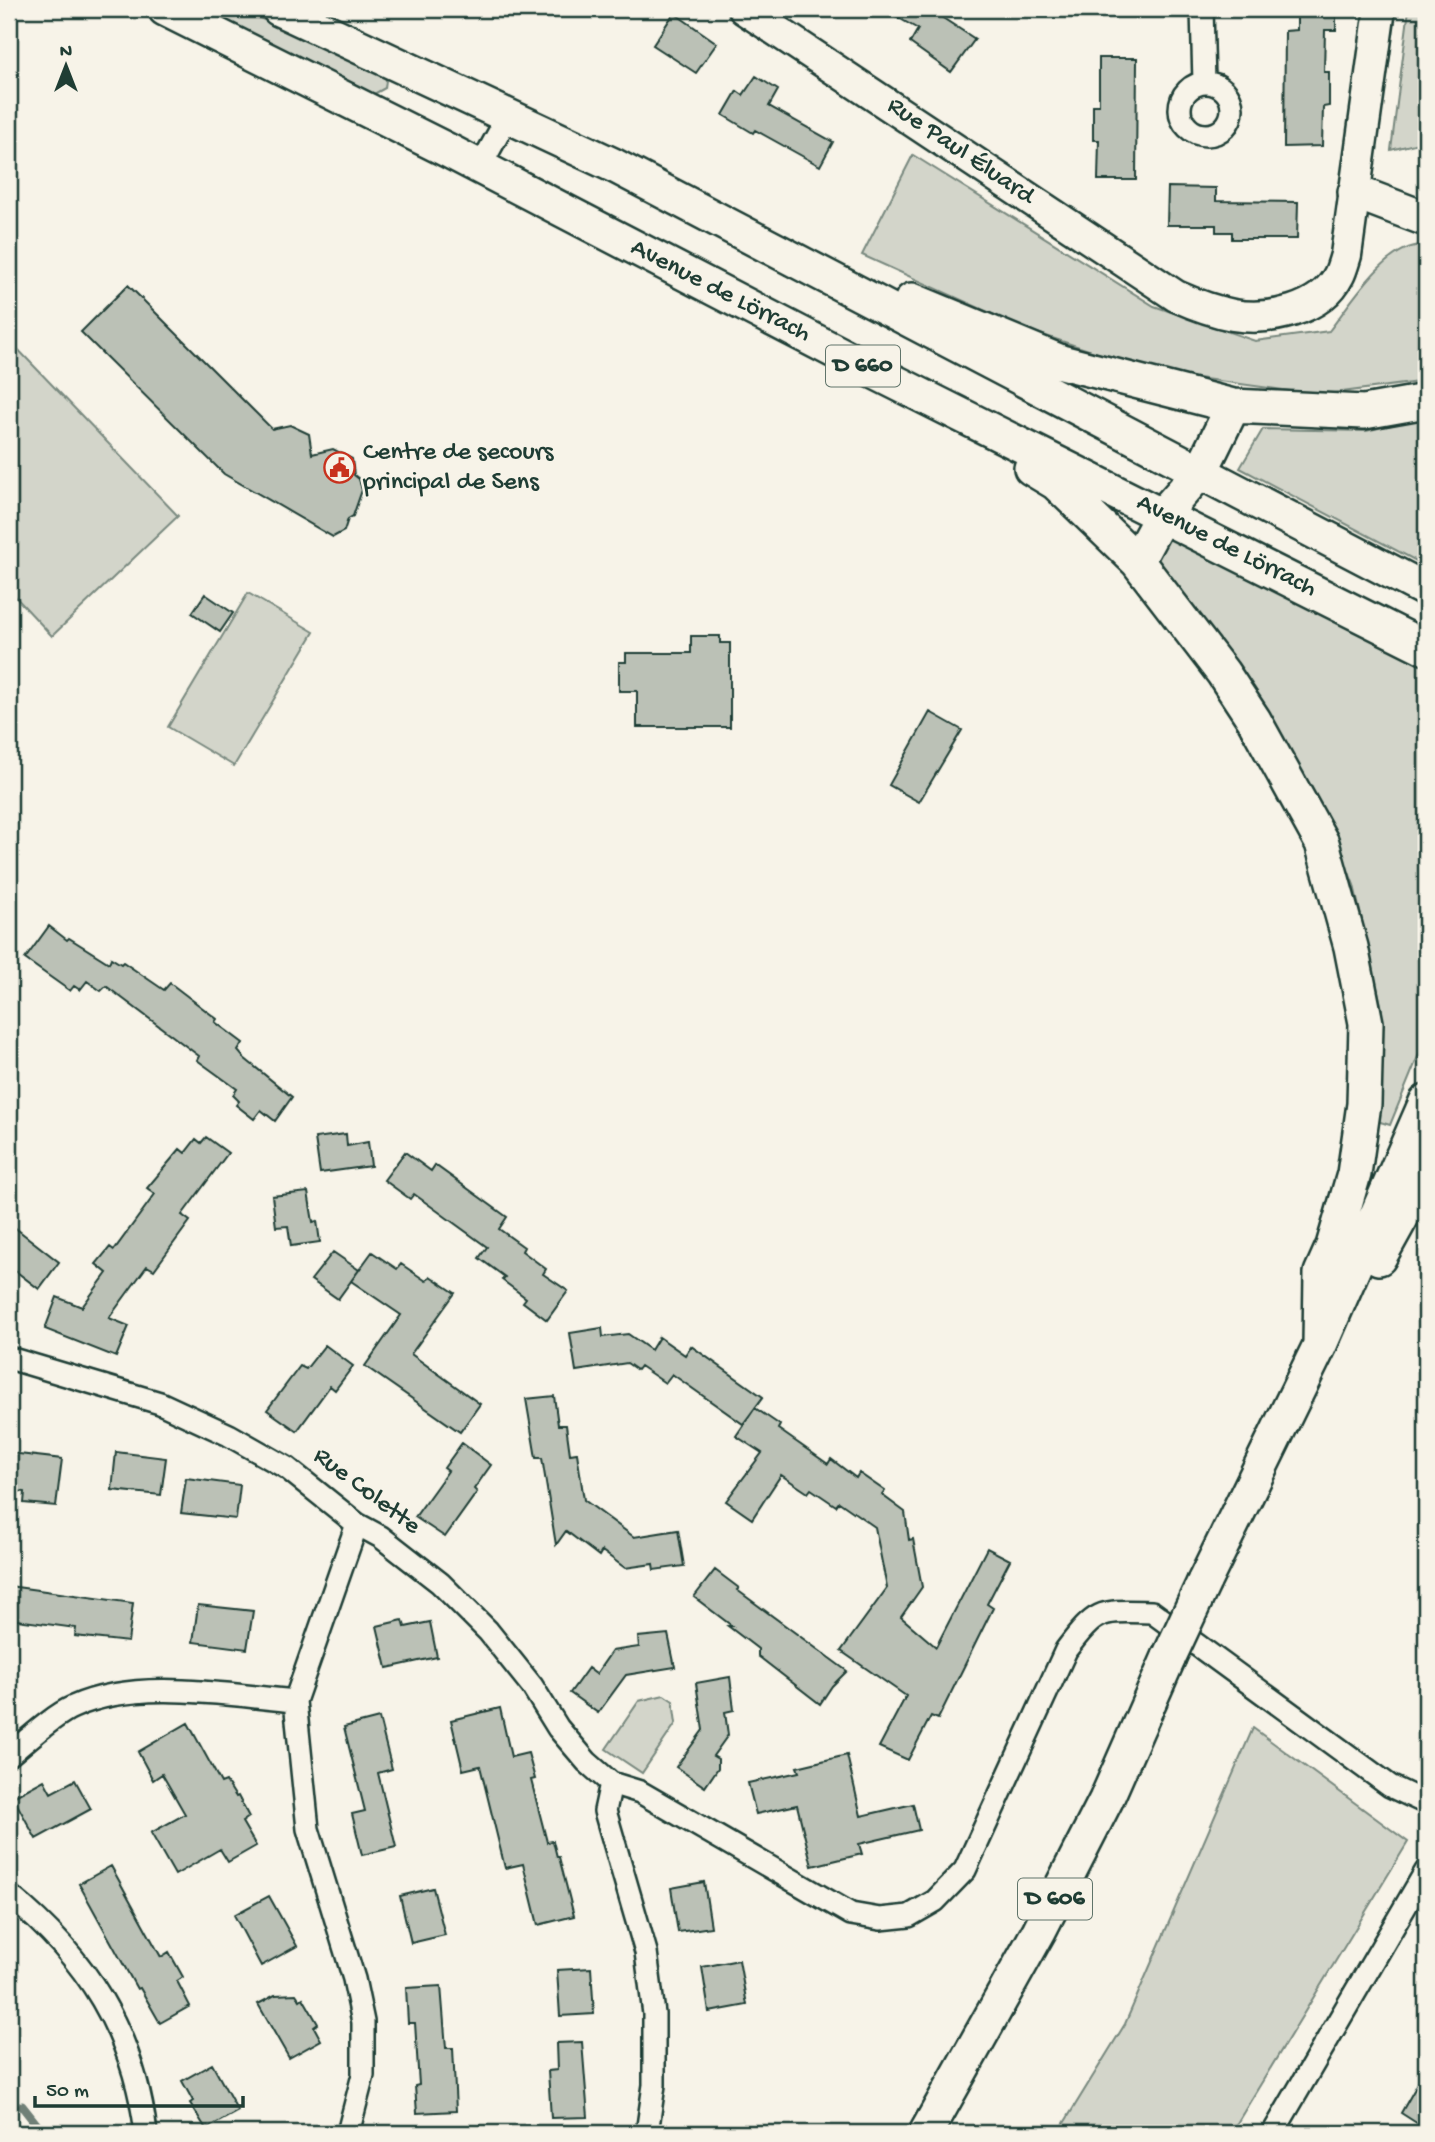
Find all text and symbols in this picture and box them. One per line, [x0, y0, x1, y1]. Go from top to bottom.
north arrow [32, 32, 102, 102]
text: N [60, 41, 72, 64]
street label: Rue Paul Éluard [880, 91, 1041, 214]
street label: Avenue de Lörrach [625, 233, 815, 351]
road number: D 660 [826, 346, 900, 386]
place label: Centre de secours principal de Sens [362, 438, 555, 499]
public building icon: Centre de secours principal de Sens [323, 451, 357, 485]
street label: Avenue de Lörrach [1131, 488, 1321, 606]
street label: Rue Colette [306, 1441, 426, 1543]
road number: D 606 [1018, 1878, 1092, 1920]
scale bar [35, 2065, 243, 2109]
text: 50 m [46, 2080, 89, 2105]

